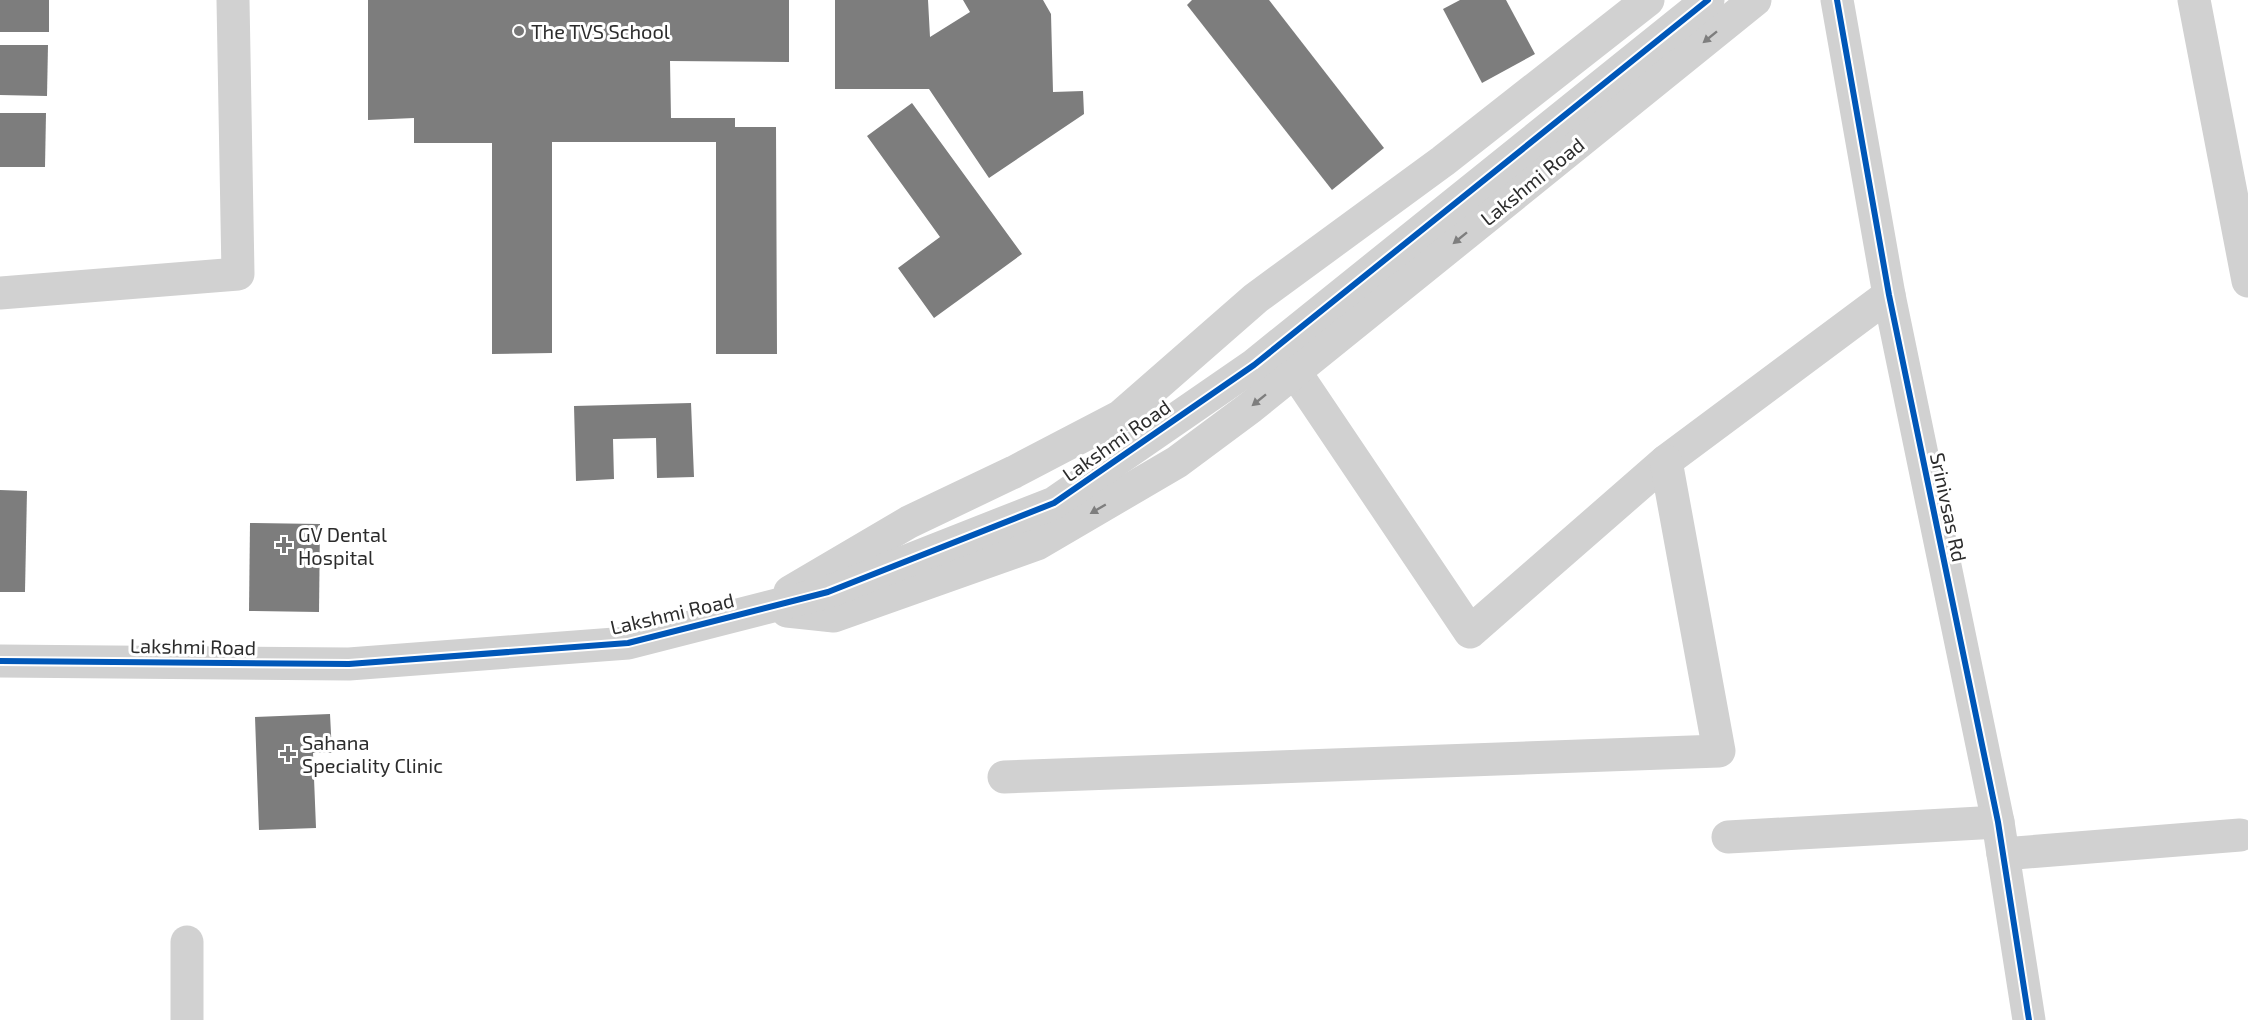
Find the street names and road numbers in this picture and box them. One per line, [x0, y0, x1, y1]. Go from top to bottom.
street label: Lakshmi Road [1475, 132, 1589, 230]
street label: Lakshmi Road [1057, 394, 1175, 486]
street label: Srinivsas Rd [1926, 450, 1972, 564]
street label: Lakshmi Road [608, 587, 736, 639]
street label: Lakshmi Road [130, 633, 256, 659]

